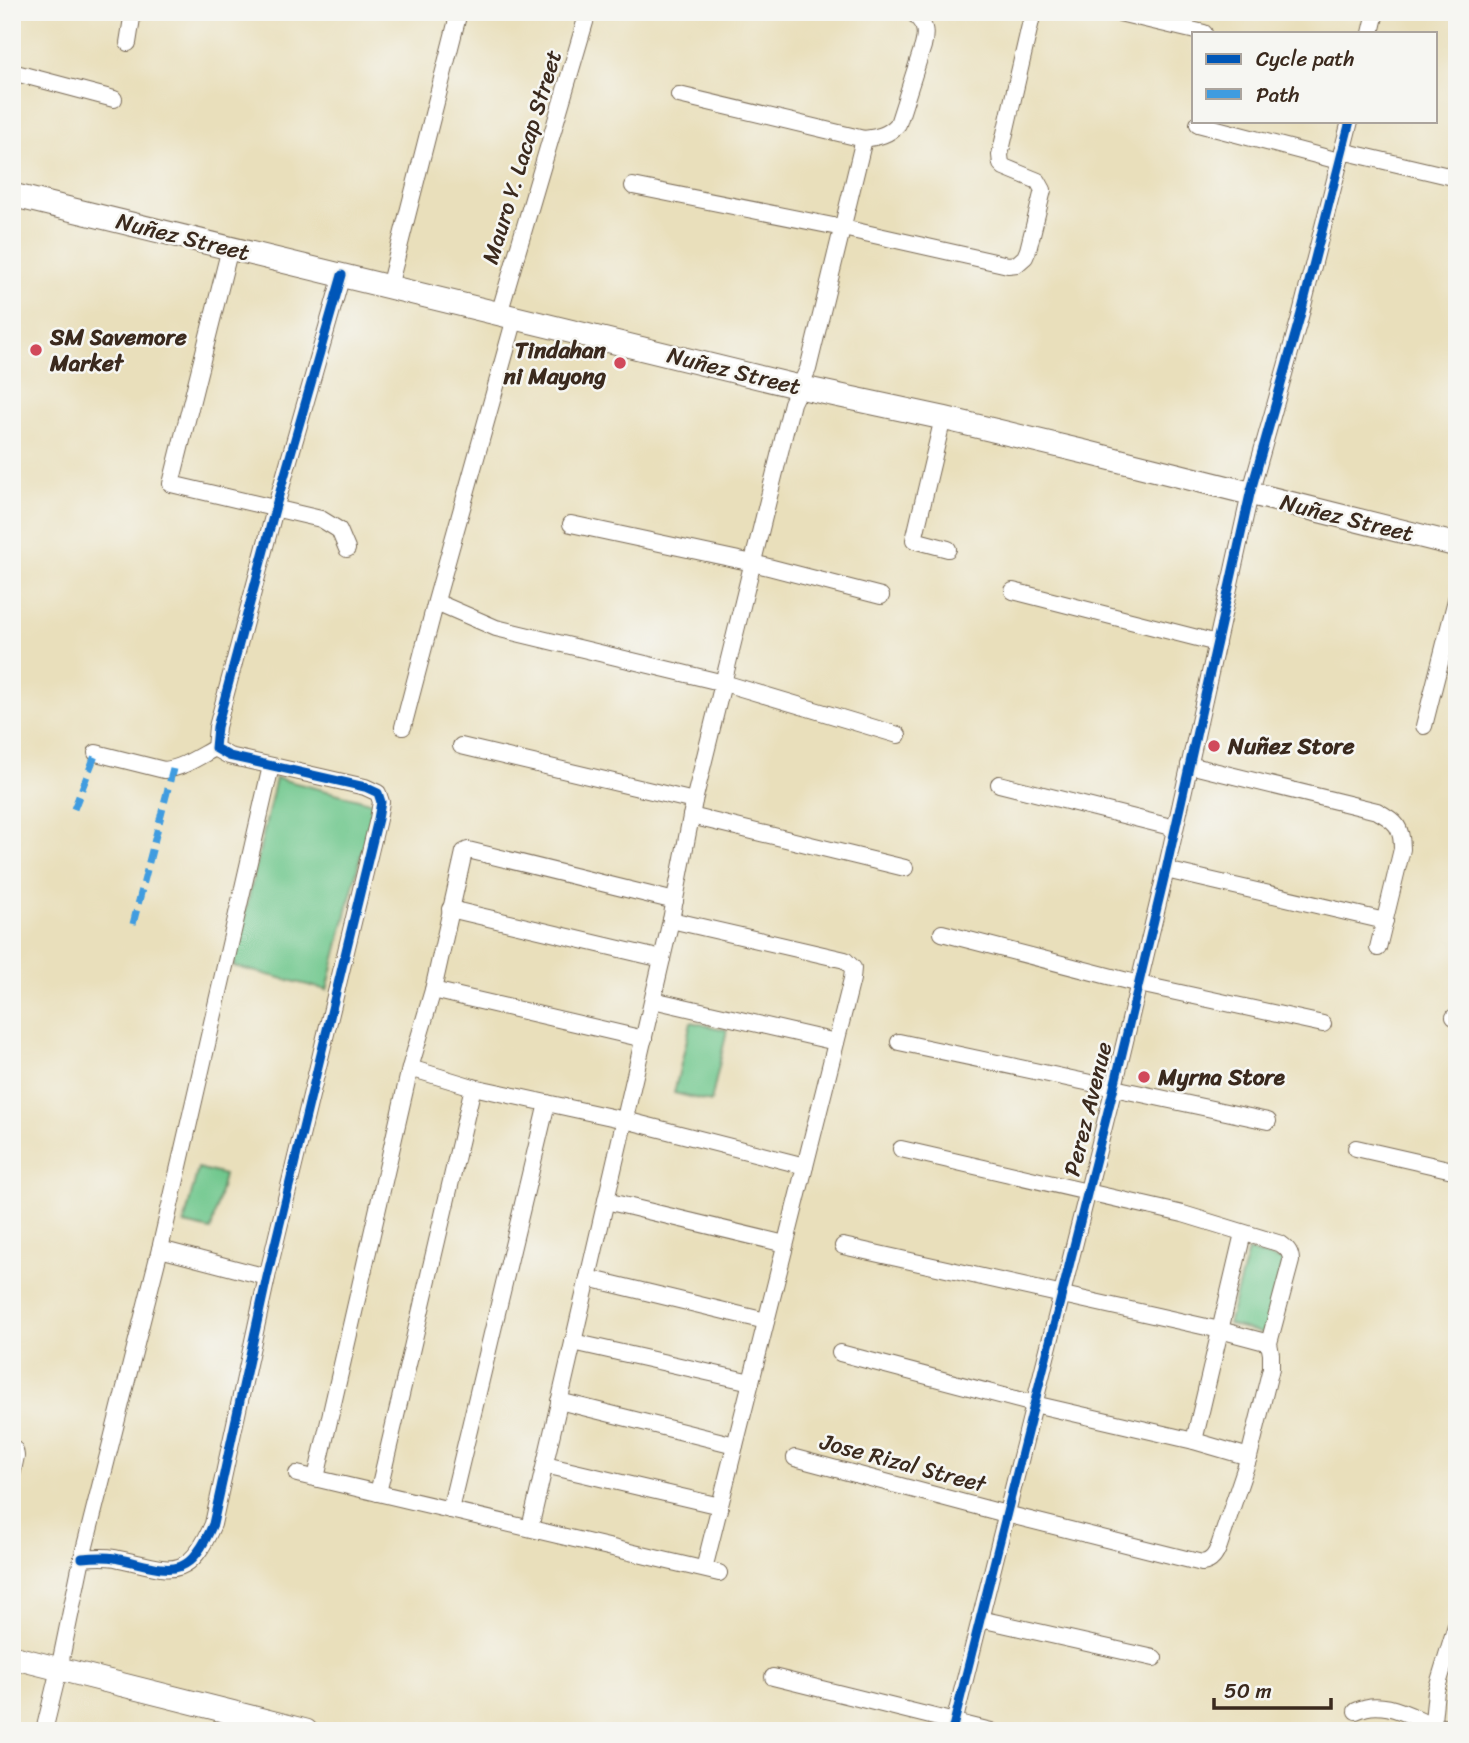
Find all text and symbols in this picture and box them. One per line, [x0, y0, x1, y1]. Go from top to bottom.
legend [1192, 32, 1438, 122]
text: Cycle path [1256, 40, 1355, 78]
street label: Mauro Y. Lacap Street [470, 45, 574, 269]
text: Path [1256, 76, 1299, 114]
street label: Nuñez Street [112, 201, 254, 273]
place label: SM Savemore Market [49, 317, 187, 384]
place label: Tindahan ni Mayong [503, 330, 607, 397]
street label: Nuñez Street [663, 335, 805, 407]
marker: SM Savemore Market [28, 342, 44, 358]
marker: Tindahan ni Mayong [612, 355, 628, 371]
street label: Nuñez Street [1276, 482, 1418, 554]
place label: Nuñez Store [1227, 726, 1355, 767]
marker: Nuñez Store [1206, 738, 1222, 754]
street label: Perez Avenue [1051, 1037, 1125, 1181]
place label: Myrna Store [1157, 1057, 1286, 1098]
marker: Myrna Store [1136, 1069, 1152, 1085]
street label: Jose Rizal Street [815, 1421, 992, 1505]
scale bar [1214, 1666, 1331, 1710]
text: 50 m [1224, 1672, 1272, 1710]

